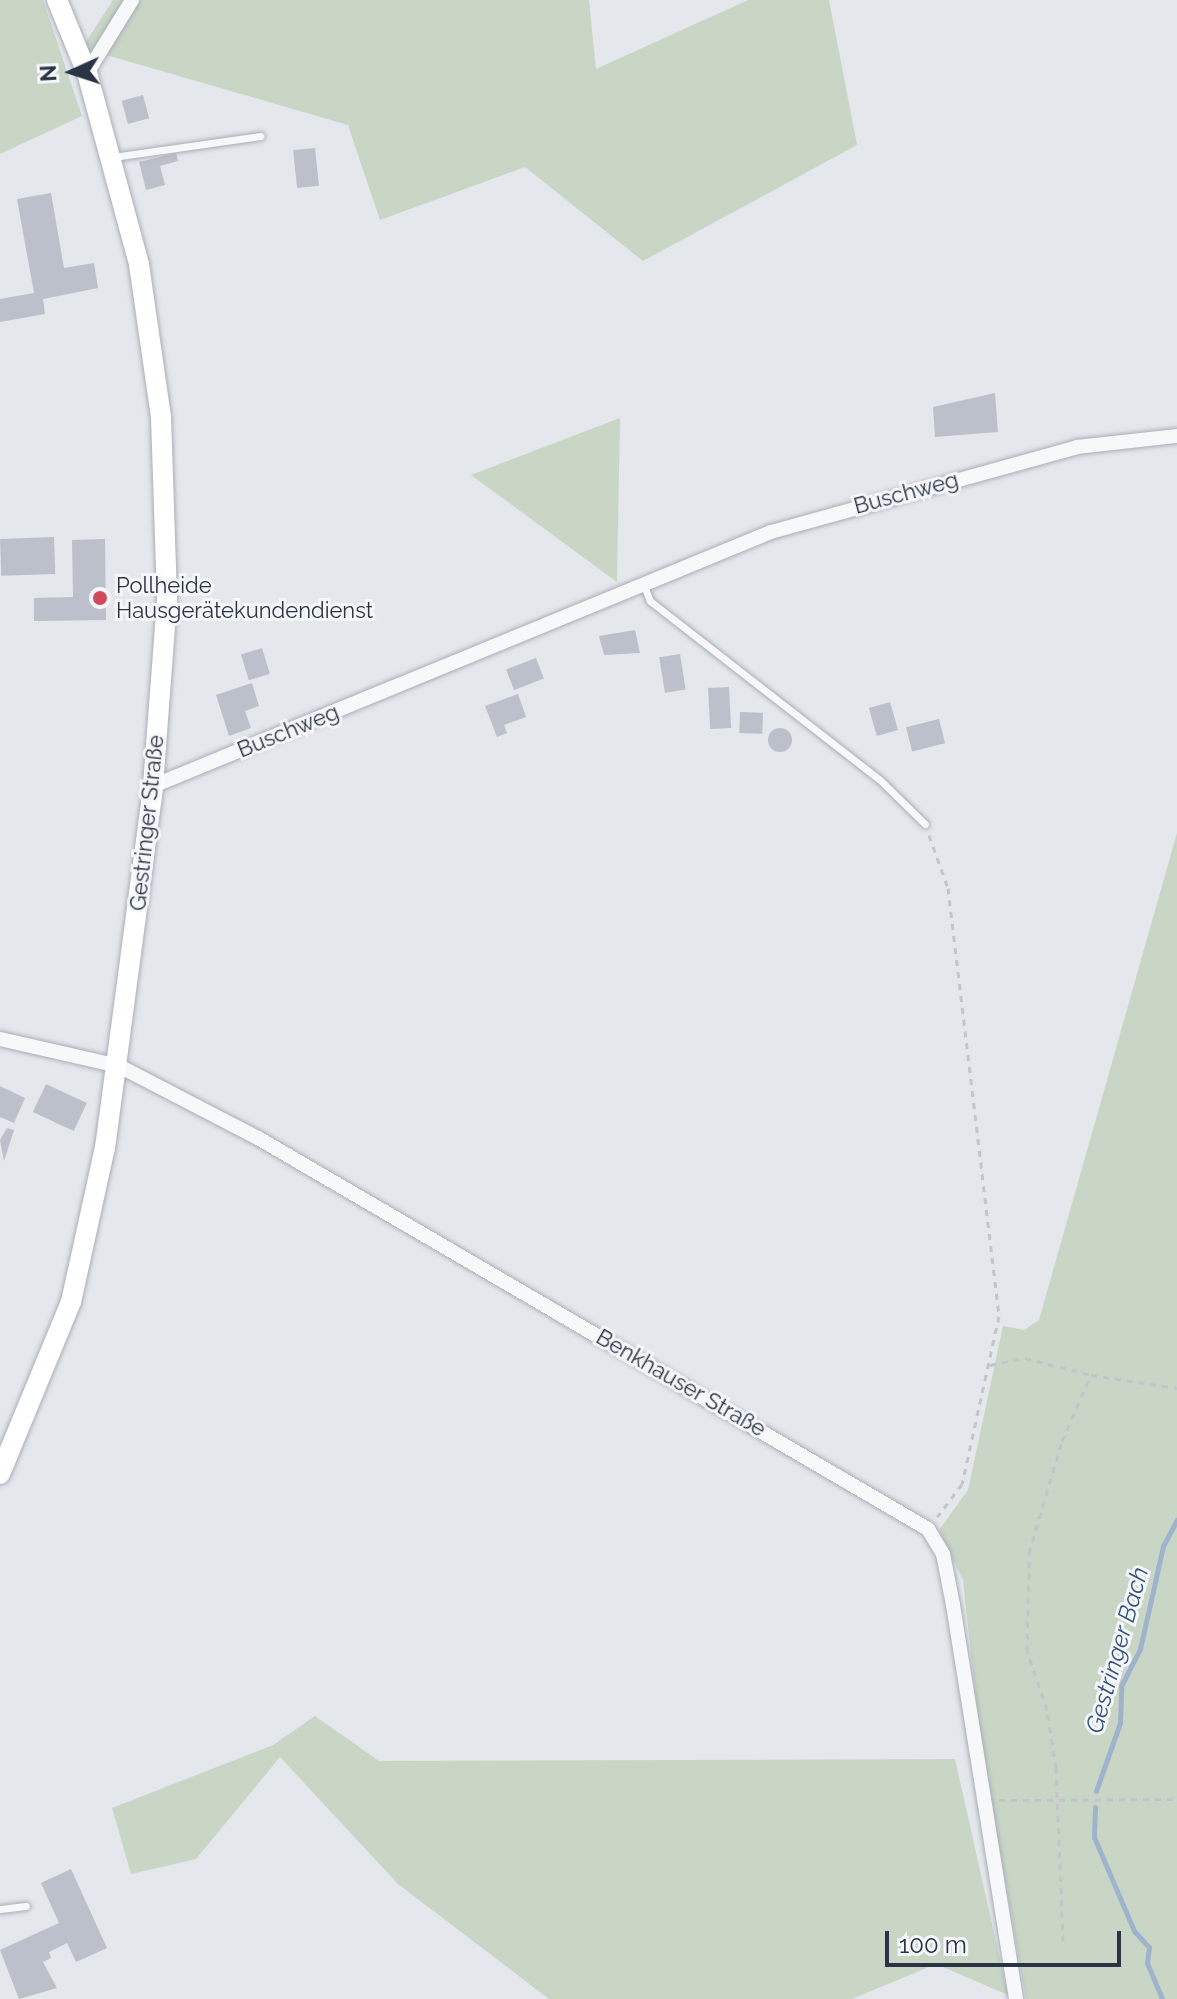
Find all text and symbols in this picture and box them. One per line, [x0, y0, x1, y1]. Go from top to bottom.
north arrow [32, 32, 112, 112]
text: N [35, 64, 61, 82]
street label: Buschweg [851, 466, 961, 520]
place label: Pollheide Hausgerätekundendienst [116, 572, 373, 624]
marker: Pollheide Hausgerätekundendienst [91, 589, 109, 607]
street label: Buschweg [233, 699, 343, 763]
street label: Gestringer Straße [125, 734, 169, 912]
street label: Benkhauser Straße [591, 1324, 771, 1442]
water label: Gestringer Bach [1079, 1563, 1155, 1737]
scale bar [889, 1915, 1125, 1965]
text: 100 m [899, 1930, 967, 1959]

